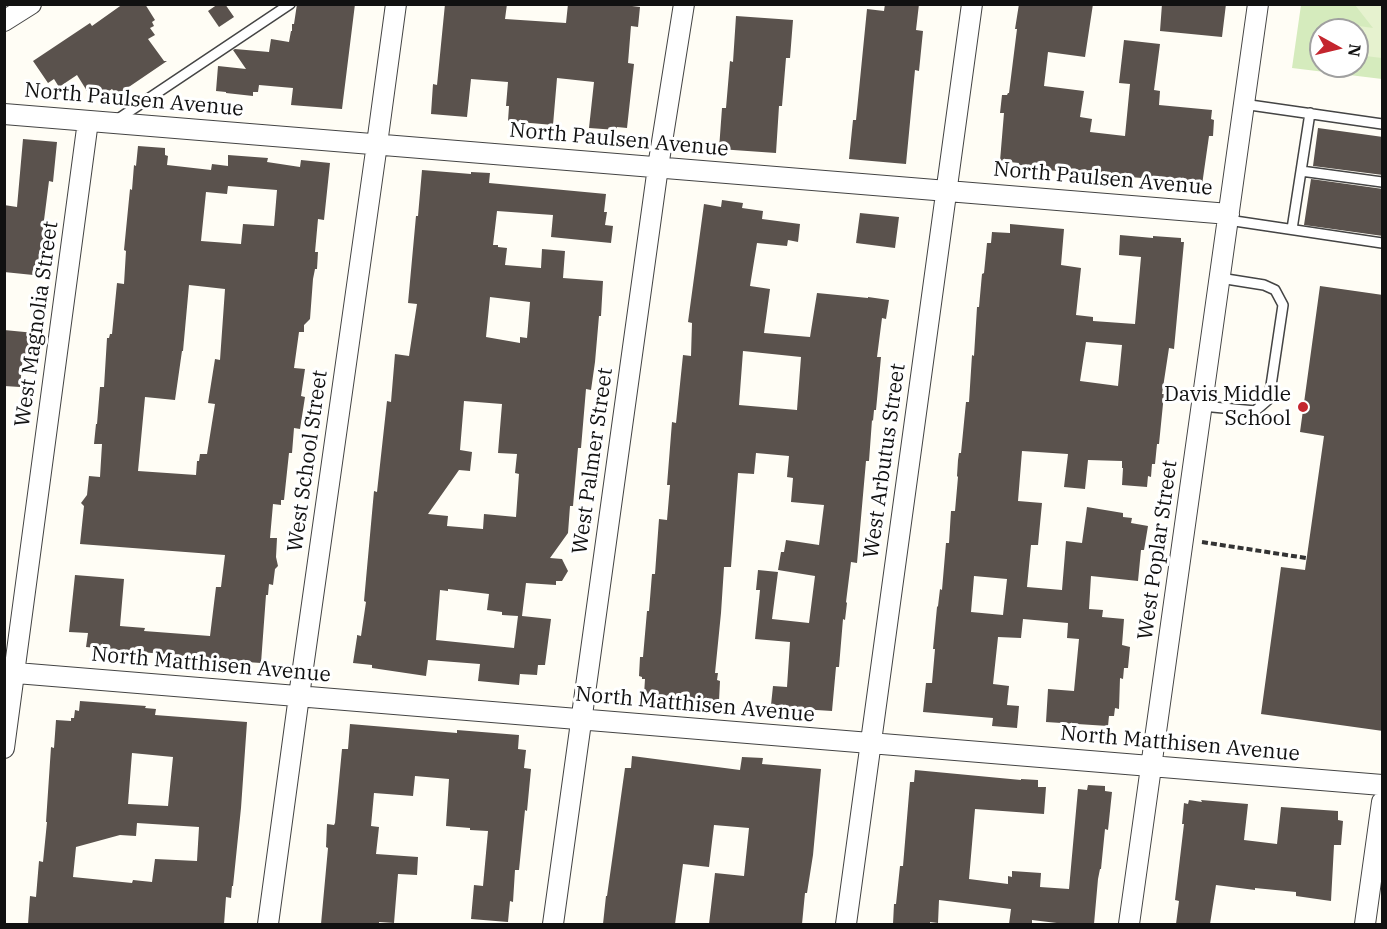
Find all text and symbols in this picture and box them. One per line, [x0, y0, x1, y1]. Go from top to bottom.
north arrow [1309, 18, 1369, 78]
text: N [1344, 43, 1366, 58]
street label: North Paulsen Avenue [23, 78, 245, 122]
street label: North Paulsen Avenue [508, 118, 730, 162]
street label: North Paulsen Avenue [992, 157, 1214, 201]
street label: West Magnolia Street [10, 219, 64, 429]
street label: West Arbutus Street [859, 362, 911, 560]
street label: West Palmer Street [567, 366, 619, 556]
street label: West School Street [283, 368, 333, 554]
place label: Davis Middle School [1164, 382, 1291, 432]
marker: Davis Middle School [1296, 400, 1310, 414]
street label: West Poplar Street [1133, 458, 1183, 642]
street label: North Matthisen Avenue [90, 642, 332, 688]
street label: North Matthisen Avenue [574, 682, 816, 728]
street label: North Matthisen Avenue [1059, 721, 1301, 767]

